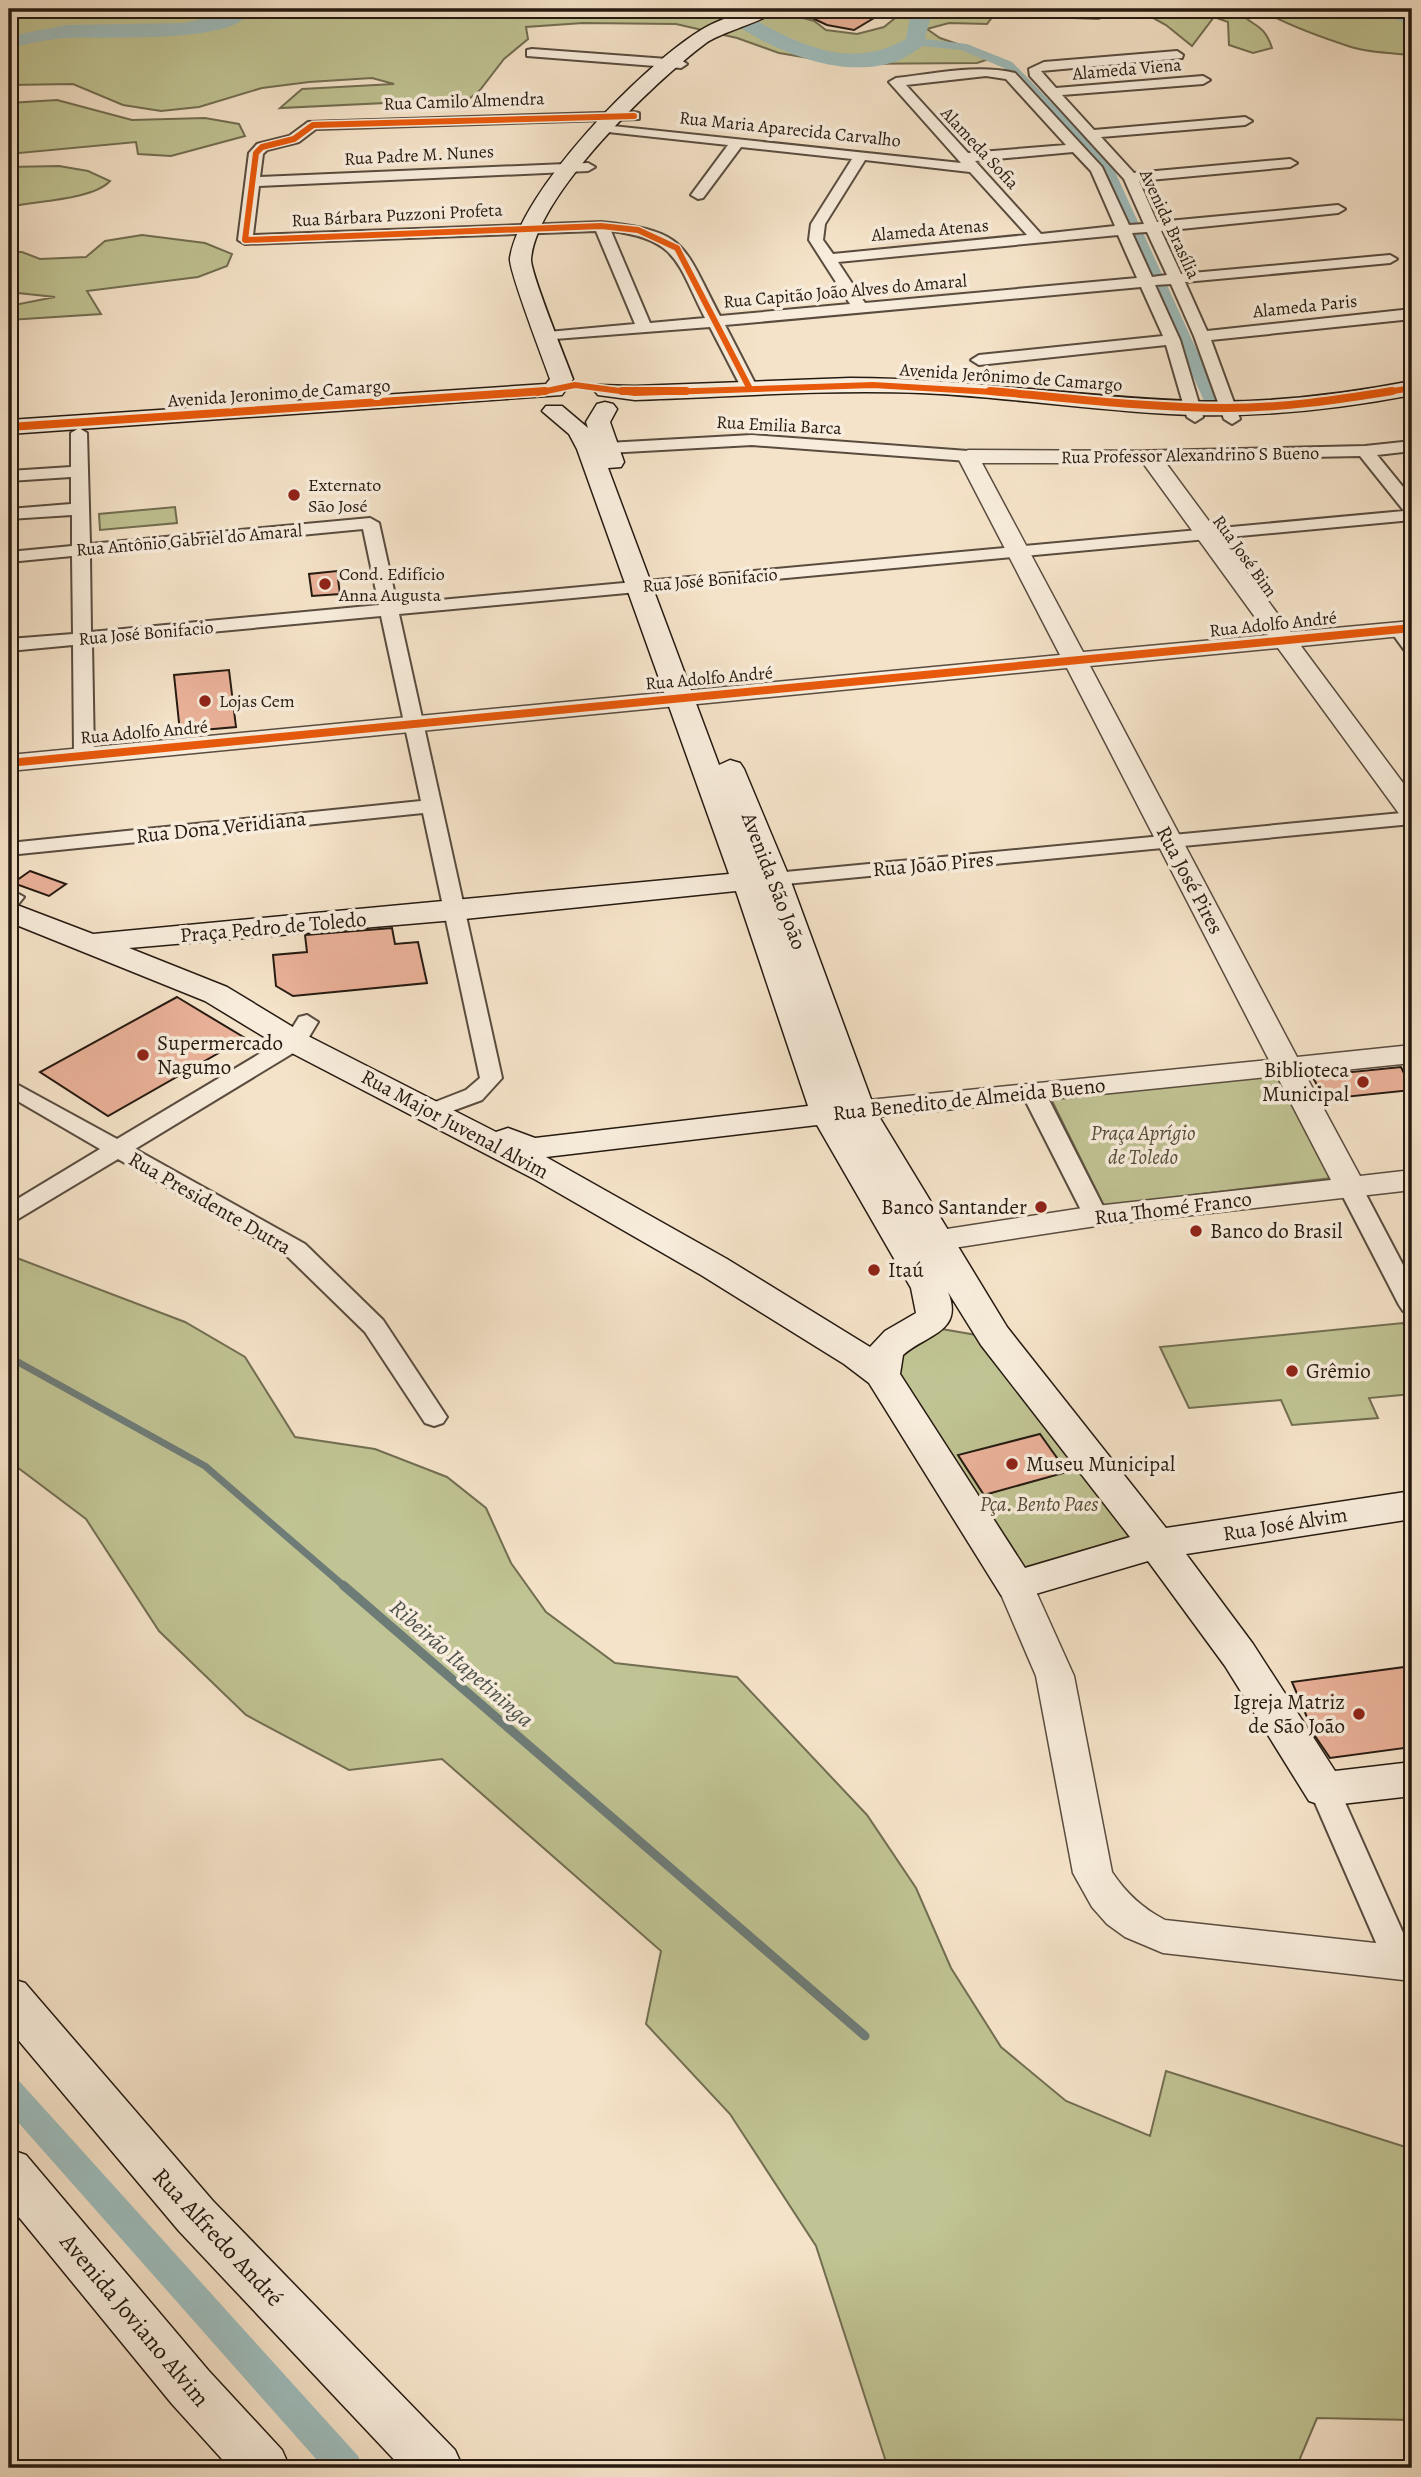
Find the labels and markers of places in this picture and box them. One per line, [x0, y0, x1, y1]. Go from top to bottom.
place label: Externato São José [308, 473, 381, 518]
marker: Externato São José [286, 487, 302, 503]
place label: Cond. Edifício Anna Augusta [338, 562, 445, 607]
marker: Cond. Edifício Anna Augusta [317, 576, 333, 592]
place label: Lojas Cem [219, 689, 295, 713]
marker: Lojas Cem [197, 693, 213, 709]
place label: Supermercado Nagumo [157, 1029, 283, 1081]
marker: Supermercado Nagumo [135, 1047, 151, 1063]
place label: Biblioteca Municipal [1262, 1056, 1349, 1108]
marker: Biblioteca Municipal [1355, 1074, 1371, 1090]
place label: Banco Santander [881, 1193, 1027, 1221]
marker: Banco Santander [1033, 1199, 1049, 1215]
place label: Banco do Brasil [1210, 1217, 1342, 1245]
marker: Banco do Brasil [1188, 1223, 1204, 1239]
place label: Itaú [888, 1256, 924, 1284]
marker: Itaú [866, 1262, 882, 1278]
place label: Grêmio [1306, 1357, 1371, 1385]
marker: Grêmio [1284, 1363, 1300, 1379]
place label: Museu Municipal [1026, 1450, 1175, 1478]
marker: Museu Municipal [1004, 1456, 1020, 1472]
place label: Igreja Matriz de São João [1233, 1688, 1345, 1740]
marker: Igreja Matriz de São João [1351, 1706, 1367, 1722]

